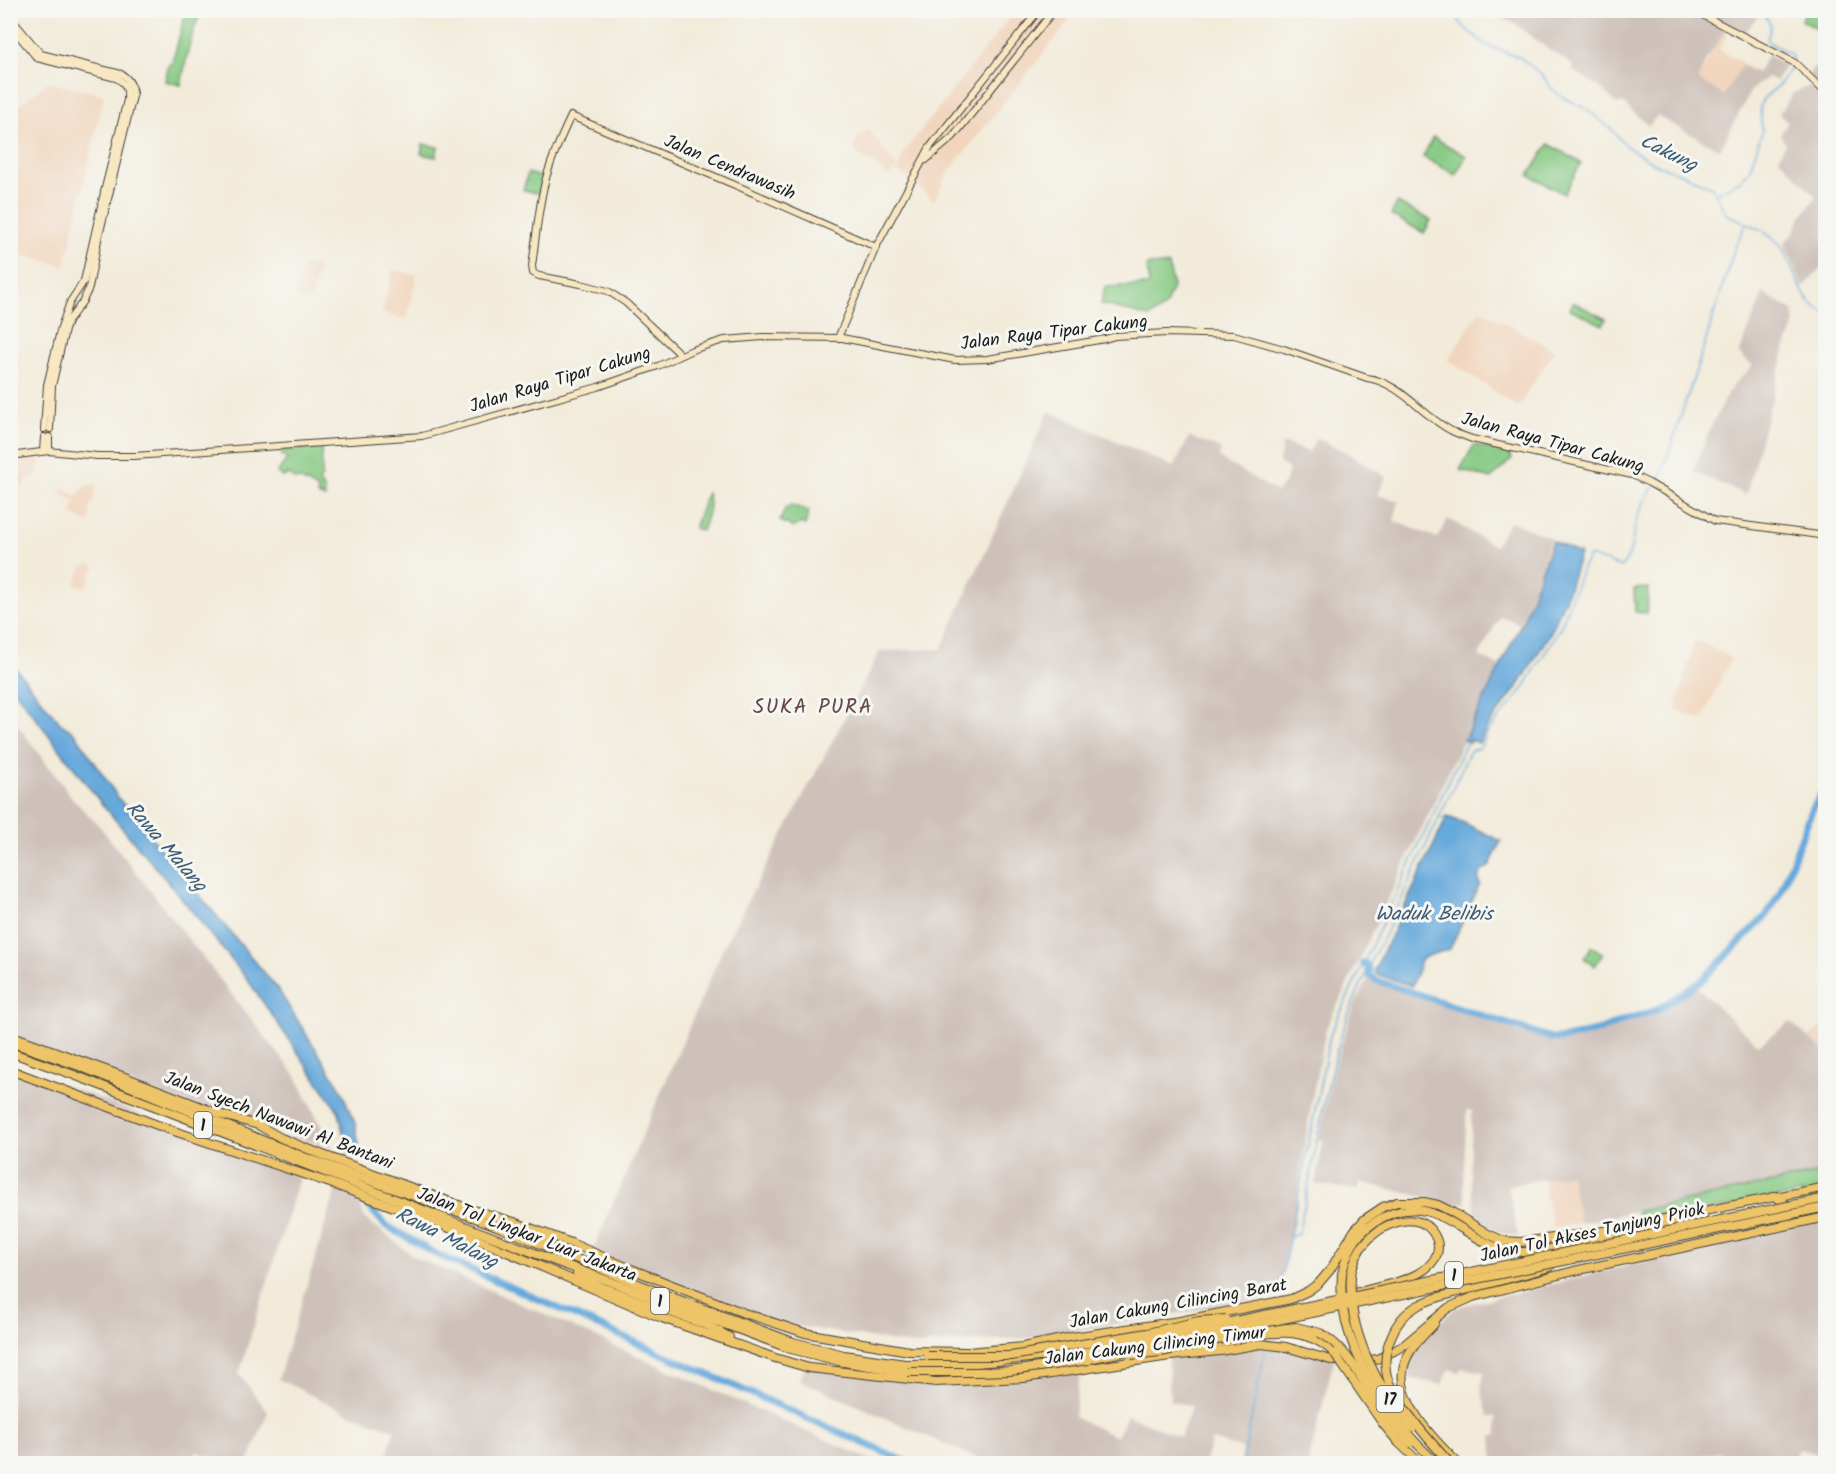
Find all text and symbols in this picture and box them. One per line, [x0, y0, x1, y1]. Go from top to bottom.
water label: Cakung [1634, 126, 1704, 182]
street label: Jalan Cendrawasih [659, 128, 800, 209]
street label: Jalan Raya Tipar Cakung [959, 308, 1149, 359]
street label: Jalan Raya Tipar Cakung [466, 339, 655, 422]
street label: Jalan Raya Tipar Cakung [1458, 405, 1647, 482]
district label: SUKA PURA [753, 691, 873, 724]
water label: Rawa Malang [117, 795, 215, 901]
water label: Waduk Belibis [1375, 899, 1495, 931]
street label: Jalan Syech Nawawi Al Bantani [160, 1064, 398, 1179]
road number: 1 [194, 1112, 212, 1138]
street label: Jalan Tol Lingkar Luar Jakarta [412, 1180, 641, 1291]
street label: Jalan Tol Akses Tanjung Priok [1477, 1195, 1708, 1271]
water label: Rawa Malang [389, 1199, 504, 1279]
road number: 1 [1445, 1262, 1463, 1288]
street label: Jalan Cakung Cilincing Barat [1067, 1271, 1290, 1338]
road number: 1 [651, 1288, 669, 1314]
street label: Jalan Cakung Cilincing Timur [1043, 1318, 1268, 1374]
road number: 17 [1376, 1386, 1404, 1412]

